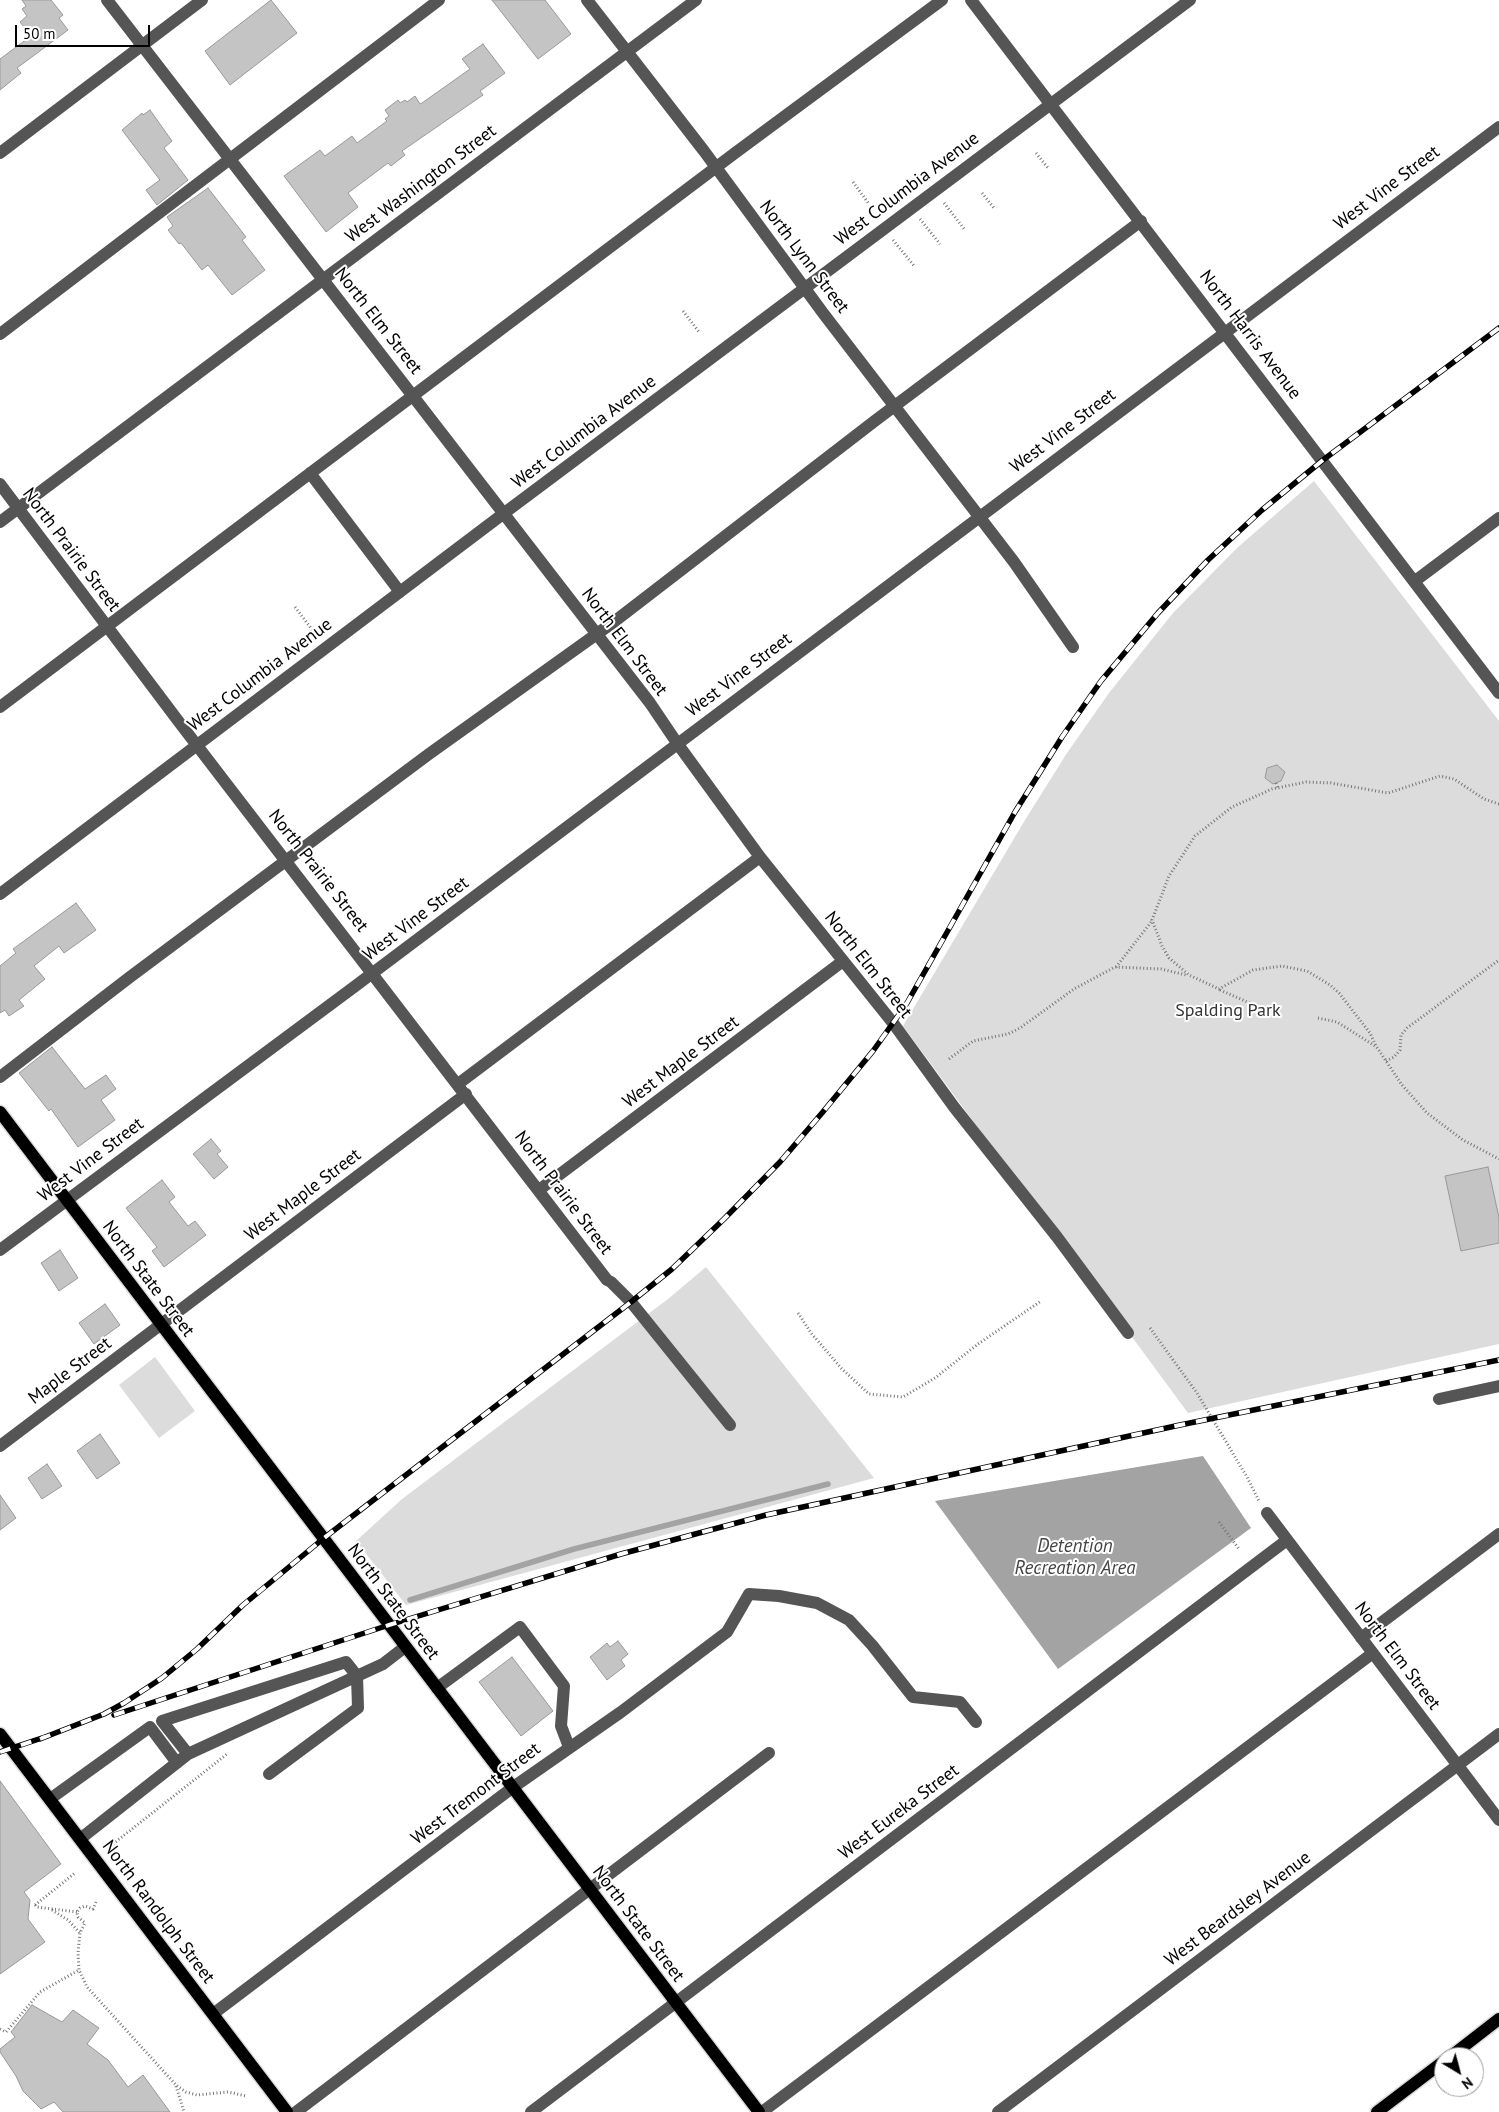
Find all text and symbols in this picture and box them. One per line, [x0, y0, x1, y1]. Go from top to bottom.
scale bar [18, 15, 152, 47]
text: 50 m [23, 24, 56, 43]
street label: West Washington Street [342, 120, 500, 248]
street label: West Columbia Avenue [831, 128, 983, 250]
street label: West Vine Street [1330, 141, 1444, 235]
street label: North Lynn Street [755, 196, 853, 318]
street label: North Elm Street [330, 263, 426, 379]
street label: North Harris Avenue [1194, 266, 1306, 404]
street label: West Columbia Avenue [508, 371, 660, 493]
street label: West Vine Street [1006, 384, 1120, 478]
street label: North Prairie Street [17, 484, 125, 616]
street label: North Elm Street [576, 584, 672, 700]
street label: West Columbia Avenue [184, 614, 336, 736]
street label: West Vine Street [682, 628, 796, 722]
street label: North Prairie Street [264, 806, 372, 936]
street label: West Vine Street [359, 872, 473, 966]
street label: North Elm Street [820, 907, 916, 1023]
park label: Spalding Park [1175, 1000, 1281, 1022]
street label: West Maple Street [619, 1011, 743, 1113]
street label: West Vine Street [34, 1113, 148, 1207]
street label: North Prairie Street [509, 1127, 617, 1259]
street label: West Maple Street [241, 1144, 365, 1246]
street label: North State Street [97, 1217, 199, 1341]
street label: Maple Street [24, 1333, 116, 1409]
water label: Detention Recreation Area [1014, 1536, 1136, 1580]
street label: North State Street [342, 1540, 444, 1664]
street label: North Elm Street [1349, 1598, 1445, 1714]
street label: West Tremont Street [407, 1738, 545, 1850]
street label: West Eureka Street [835, 1760, 963, 1864]
street label: North Randolph Street [97, 1836, 219, 1988]
street label: West Beardsley Avenue [1161, 1847, 1315, 1971]
street label: North State Street [587, 1862, 689, 1986]
north arrow [1434, 2047, 1484, 2097]
text: N [1458, 2073, 1477, 2093]

